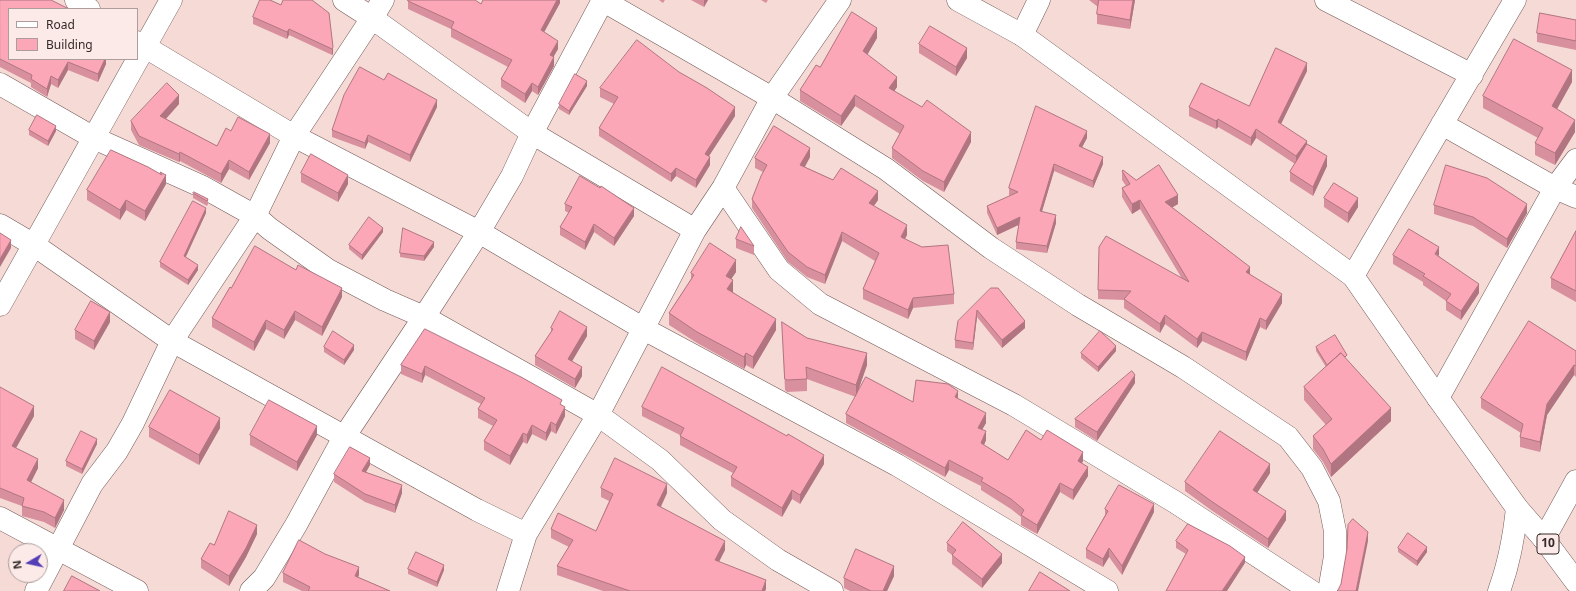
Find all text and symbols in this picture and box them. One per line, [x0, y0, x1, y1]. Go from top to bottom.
legend [8, 8, 138, 60]
text: Road [46, 16, 75, 33]
text: Building [46, 36, 93, 53]
road number: 10 [1537, 534, 1559, 554]
north arrow [8, 543, 48, 583]
text: N [9, 559, 25, 570]

